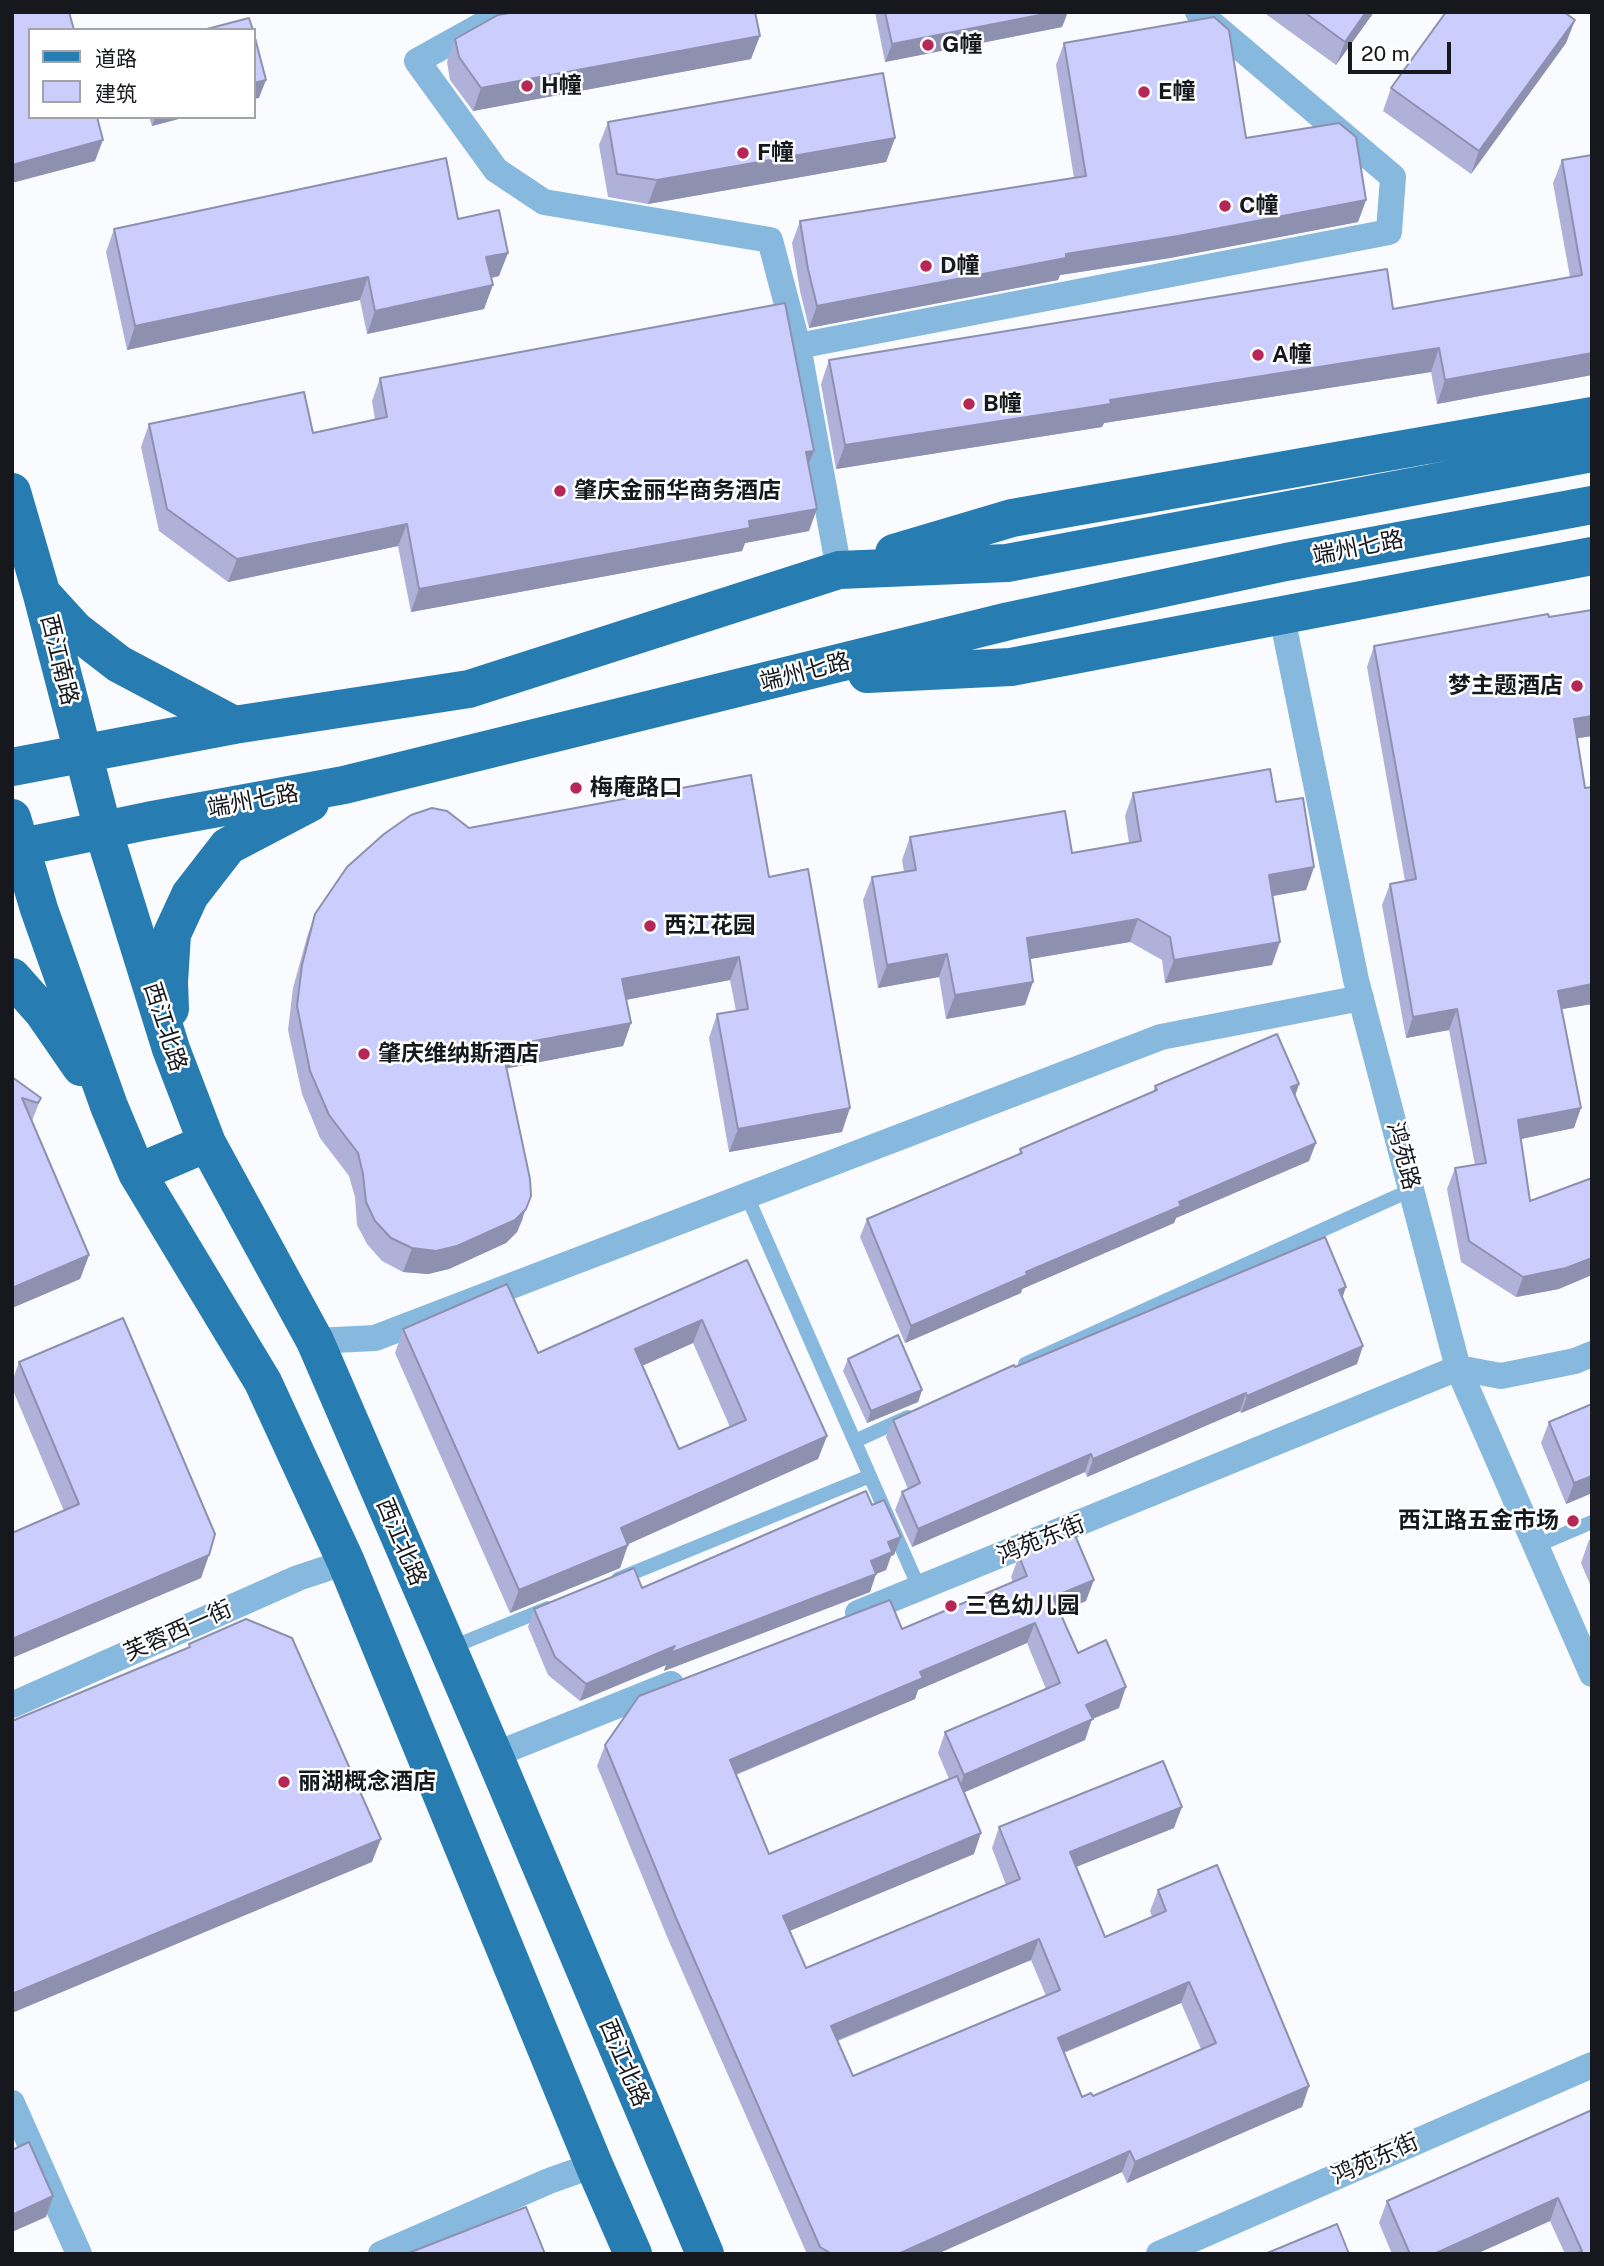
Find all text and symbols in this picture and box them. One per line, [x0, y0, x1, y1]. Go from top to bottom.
legend [28, 28, 256, 119]
scale bar [1352, 28, 1455, 72]
place label: G幢 [942, 31, 982, 59]
marker: G幢 [920, 37, 936, 53]
text: 20 m [1361, 41, 1410, 66]
text: 道路 [95, 46, 137, 71]
place label: H幢 [541, 72, 582, 100]
marker: H幢 [519, 78, 535, 94]
place label: E幢 [1158, 78, 1196, 106]
text: 建筑 [95, 81, 137, 106]
marker: E幢 [1136, 84, 1152, 100]
place label: F幢 [757, 139, 794, 167]
marker: F幢 [735, 145, 751, 161]
place label: C幢 [1239, 192, 1279, 220]
marker: C幢 [1217, 198, 1233, 214]
place label: D幢 [940, 252, 980, 280]
marker: D幢 [918, 258, 934, 274]
place label: A幢 [1272, 341, 1312, 369]
marker: A幢 [1250, 347, 1266, 363]
place label: B幢 [983, 390, 1022, 418]
marker: B幢 [961, 396, 977, 412]
place label: 肇庆金丽华商务酒店 [574, 477, 781, 505]
marker: 肇庆金丽华商务酒店 [552, 483, 568, 499]
street label: 端州七路 [1310, 526, 1406, 570]
street label: 西江南路 [34, 612, 84, 708]
street label: 端州七路 [757, 647, 853, 697]
place label: 梦主题酒店 [1448, 672, 1563, 700]
marker: 梦主题酒店 [1569, 678, 1585, 694]
place label: 梅庵路口 [590, 774, 682, 802]
street label: 端州七路 [205, 779, 301, 823]
marker: 梅庵路口 [568, 780, 584, 796]
place label: 西江花园 [664, 912, 756, 940]
marker: 西江花园 [642, 918, 658, 934]
street label: 西江北路 [138, 979, 192, 1075]
place label: 肇庆维纳斯酒店 [378, 1040, 539, 1068]
marker: 肇庆维纳斯酒店 [356, 1046, 372, 1062]
street label: 鸿苑路 [1381, 1119, 1425, 1193]
street label: 西江北路 [370, 1494, 432, 1590]
place label: 西江路五金市场 [1398, 1507, 1559, 1535]
street label: 鸿苑东街 [993, 1510, 1089, 1570]
marker: 西江路五金市场 [1565, 1513, 1581, 1529]
place label: 三色幼儿园 [965, 1592, 1080, 1620]
street label: 芙蓉西一街 [120, 1595, 236, 1667]
marker: 三色幼儿园 [943, 1598, 959, 1614]
place label: 丽湖概念酒店 [298, 1768, 436, 1796]
marker: 丽湖概念酒店 [276, 1774, 292, 1790]
street label: 西江北路 [593, 2015, 655, 2111]
street label: 鸿苑东街 [1327, 2128, 1423, 2190]

